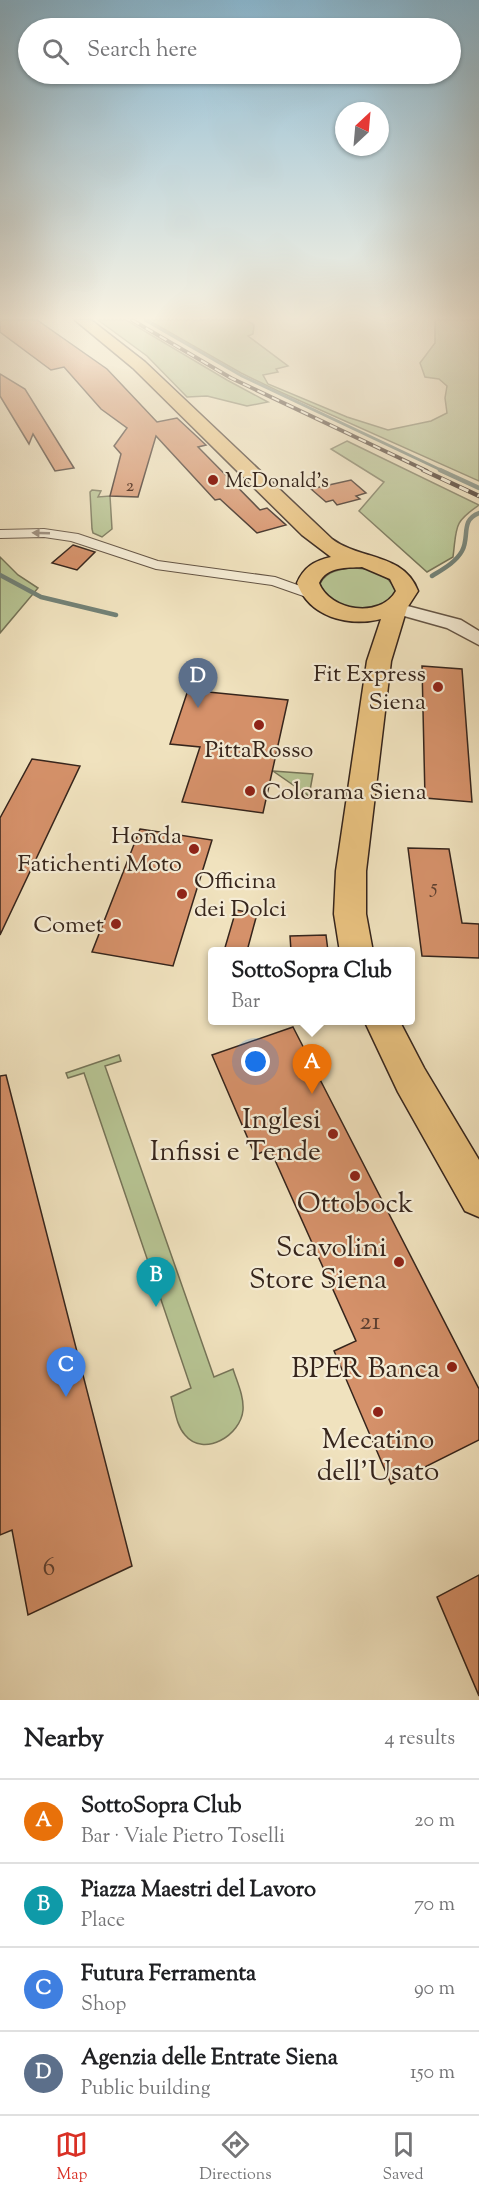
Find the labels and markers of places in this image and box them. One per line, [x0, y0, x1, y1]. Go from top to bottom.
place label: McDonald's [225, 468, 329, 497]
marker: McDonald's [206, 473, 220, 487]
pin: D [178, 658, 218, 708]
place label: Fit Express Siena [313, 658, 426, 720]
marker: Fit Express Siena [431, 680, 445, 694]
marker: PittaRosso [252, 718, 266, 732]
place label: PittaRosso [204, 734, 314, 768]
place label: Colorama Siena [262, 776, 427, 810]
marker: Colorama Siena [243, 784, 257, 798]
place label: Honda Fatichenti Moto [17, 820, 182, 882]
marker: Honda Fatichenti Moto [187, 842, 201, 856]
place label: Officina dei Dolci [194, 865, 287, 927]
marker: Officina dei Dolci [175, 887, 189, 901]
place label: Comet [33, 909, 104, 943]
marker: Comet [109, 917, 123, 931]
pin: A [292, 1044, 332, 1094]
place label: Inglesi Infissi e Tende [150, 1101, 321, 1173]
marker: Inglesi Infissi e Tende [326, 1127, 340, 1141]
marker: Ottobock [348, 1169, 362, 1183]
place label: Ottobock [297, 1185, 413, 1225]
place label: Scavolini Store Siena [249, 1229, 387, 1301]
marker: Scavolini Store Siena [392, 1255, 406, 1269]
pin: B [136, 1258, 176, 1307]
pin: C [46, 1348, 86, 1397]
place label: BPER Banca [291, 1350, 440, 1390]
marker: BPER Banca [445, 1360, 459, 1374]
marker: Mecatino dell'Usato [371, 1405, 385, 1419]
place label: Mecatino dell'Usato [317, 1421, 439, 1493]

